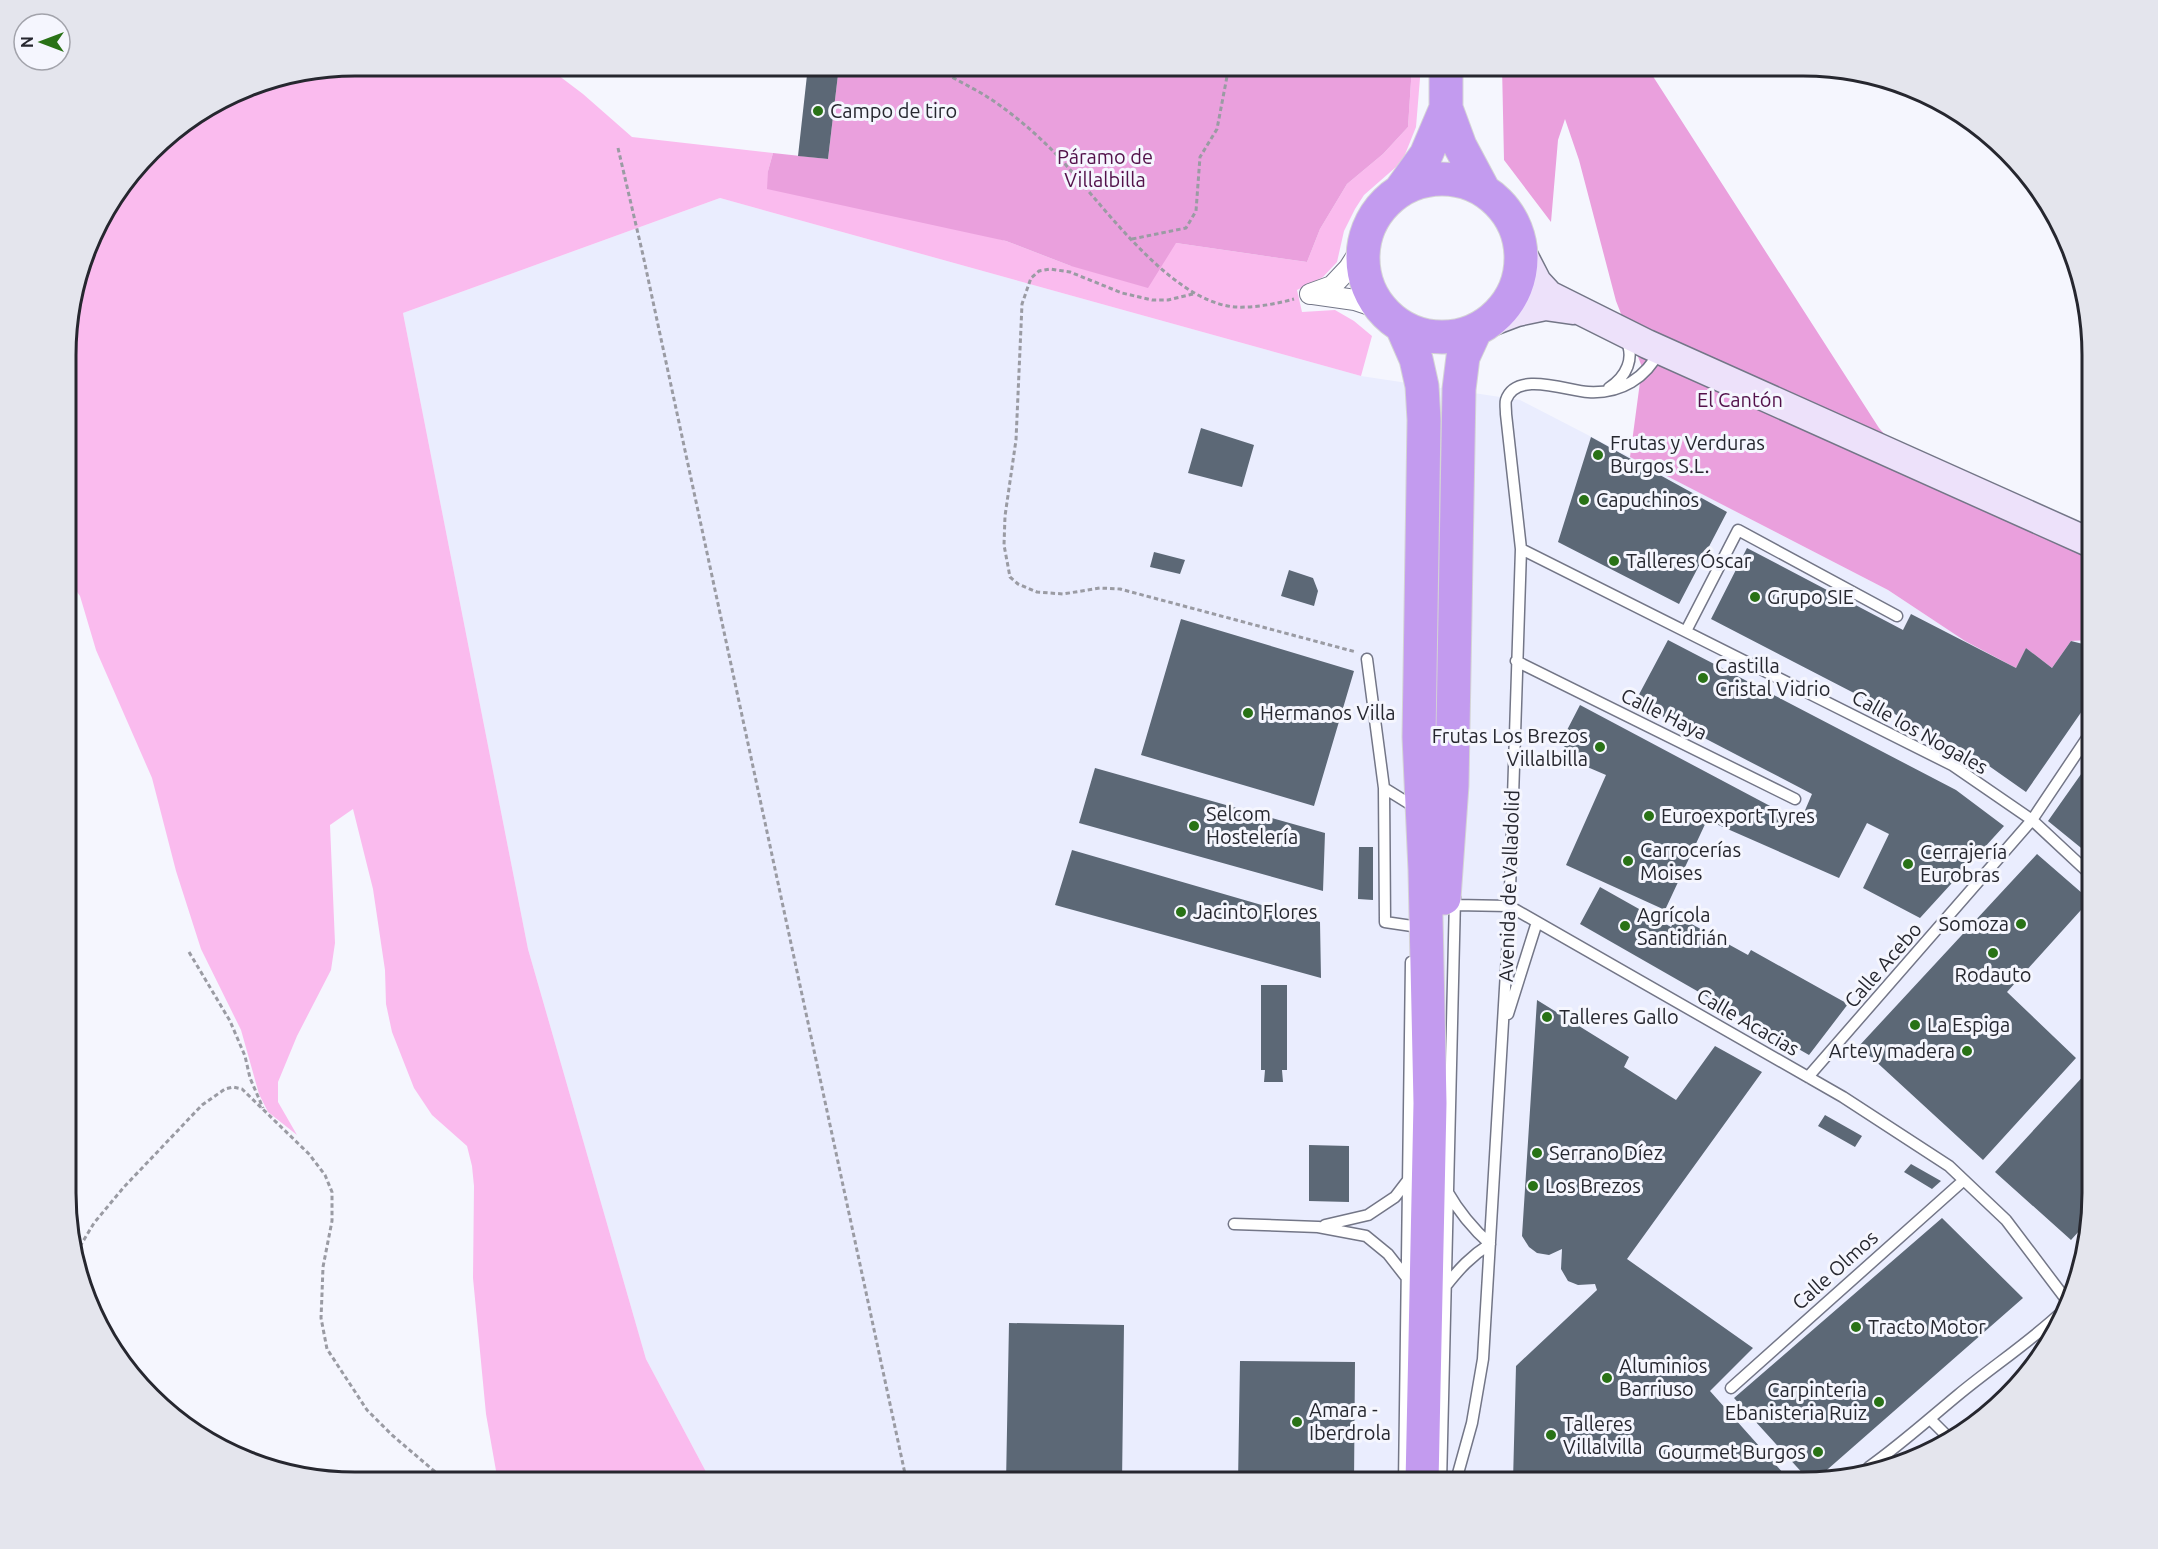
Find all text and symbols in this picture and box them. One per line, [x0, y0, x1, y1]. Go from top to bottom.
north arrow [12, 12, 72, 72]
text: N [18, 36, 36, 48]
place label: Campo de tiro [830, 99, 957, 122]
marker: Campo de tiro [811, 104, 825, 118]
park label: Páramo de Villalbilla [1057, 145, 1153, 191]
park label: El Cantón [1697, 388, 1783, 411]
place label: Frutas y Verduras Burgos S.L. [1610, 431, 1765, 477]
marker: Frutas y Verduras Burgos S.L. [1591, 448, 1605, 462]
place label: Capuchinos [1596, 488, 1699, 511]
marker: Capuchinos [1577, 493, 1591, 507]
place label: Talleres Óscar [1626, 549, 1752, 572]
marker: Talleres Óscar [1607, 554, 1621, 568]
place label: Grupo SIE [1767, 585, 1854, 608]
marker: Grupo SIE [1748, 590, 1762, 604]
place label: Castilla Cristal Vidrio [1715, 654, 1830, 700]
marker: Castilla Cristal Vidrio [1696, 671, 1710, 685]
street label: Calle Haya [1617, 683, 1711, 744]
street label: Calle los Nogales [1848, 685, 1992, 778]
place label: Hermanos Villa [1260, 701, 1395, 724]
marker: Hermanos Villa [1241, 706, 1255, 720]
place label: Frutas Los Brezos Villalbilla [1432, 724, 1588, 770]
marker: Frutas Los Brezos Villalbilla [1593, 740, 1607, 754]
street label: Avenida de Valladolid [1494, 789, 1523, 982]
place label: Selcom Hostelería [1206, 802, 1298, 848]
place label: Euroexport Tyres [1661, 804, 1815, 827]
marker: Euroexport Tyres [1642, 809, 1656, 823]
marker: Selcom Hostelería [1187, 819, 1201, 833]
place label: Carrocerías Moises [1640, 838, 1741, 884]
place label: Cerrajería Eurobras [1920, 840, 2007, 886]
marker: Carrocerías Moises [1621, 854, 1635, 868]
marker: Cerrajería Eurobras [1901, 857, 1915, 871]
place label: Jacinto Flores [1193, 900, 1318, 923]
place label: Agrícola Santidrián [1637, 903, 1728, 949]
marker: Jacinto Flores [1174, 905, 1188, 919]
place label: Somoza [1939, 912, 2009, 935]
street label: Calle Acebo [1839, 917, 1926, 1012]
marker: Somoza [2014, 917, 2028, 931]
marker: Agrícola Santidrián [1618, 919, 1632, 933]
marker: Rodauto [1986, 946, 2000, 960]
place label: Rodauto [1954, 963, 2032, 986]
street label: Calle Acacias [1693, 983, 1803, 1060]
place label: Talleres Gallo [1559, 1005, 1679, 1028]
marker: Talleres Gallo [1540, 1010, 1554, 1024]
place label: La Espiga [1927, 1013, 2010, 1036]
marker: La Espiga [1908, 1018, 1922, 1032]
place label: Arte y madera [1829, 1039, 1955, 1062]
marker: Arte y madera [1960, 1044, 1974, 1058]
place label: Serrano Díez [1549, 1141, 1663, 1164]
marker: Serrano Díez [1530, 1146, 1544, 1160]
place label: Los Brezos [1545, 1174, 1641, 1197]
marker: Los Brezos [1526, 1179, 1540, 1193]
street label: Calle Olmos [1787, 1225, 1882, 1314]
place label: Tracto Motor [1868, 1315, 1986, 1338]
marker: Tracto Motor [1849, 1320, 1863, 1334]
place label: Aluminios Barriuso [1619, 1354, 1707, 1400]
marker: Aluminios Barriuso [1600, 1371, 1614, 1385]
place label: Carpinteria Ebanisteria Ruiz [1725, 1378, 1867, 1424]
marker: Carpinteria Ebanisteria Ruiz [1872, 1395, 1886, 1409]
place label: Amara - Iberdrola [1309, 1398, 1391, 1444]
place label: Talleres Villalvilla [1563, 1412, 1643, 1458]
marker: Amara - Iberdrola [1290, 1415, 1304, 1429]
marker: Talleres Villalvilla [1544, 1428, 1558, 1442]
place label: Gourmet Burgos [1658, 1440, 1806, 1463]
marker: Gourmet Burgos [1811, 1445, 1825, 1459]

